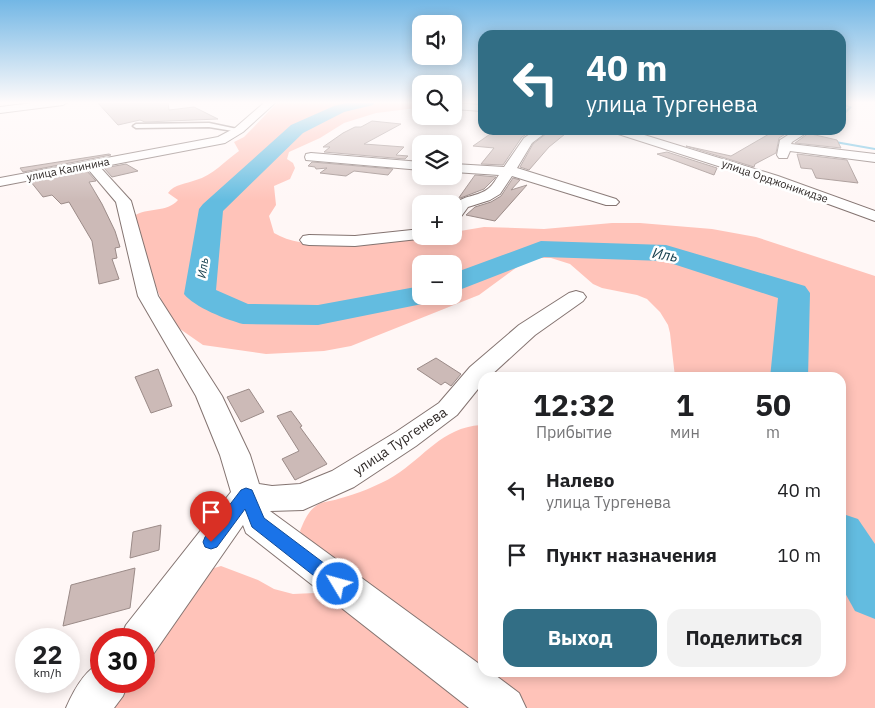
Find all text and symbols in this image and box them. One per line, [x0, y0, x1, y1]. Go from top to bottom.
map controls [412, 15, 462, 305]
button: sound [412, 15, 462, 65]
text: 40 m [586, 45, 668, 91]
icon: left [503, 50, 568, 115]
button: search [412, 75, 462, 125]
text: улица Тургенева [586, 89, 758, 118]
button: layers [412, 135, 462, 185]
street label: улица Калинина [25, 154, 111, 184]
street label: улица Орджоникидзе [720, 156, 830, 206]
button: + [412, 195, 462, 245]
water label: Иль [651, 243, 679, 266]
button: − [412, 255, 462, 305]
water label: Иль [194, 257, 211, 279]
text: 12:32 [533, 385, 615, 424]
text: 1 [676, 385, 694, 424]
text: 50 [755, 385, 791, 424]
street label: улица Тургенева [350, 403, 451, 479]
text: Прибытие [536, 422, 612, 442]
text: мин [670, 422, 700, 442]
text: m [766, 422, 780, 442]
text: Налево [546, 468, 615, 492]
icon: left [503, 476, 531, 504]
text: 40 m [777, 478, 821, 502]
pin [190, 491, 232, 542]
text: улица Тургенева [546, 492, 671, 512]
icon: arrive [197, 498, 225, 526]
icon: arrive [503, 541, 531, 569]
text: Пункт назначения [546, 543, 717, 567]
text: 10 m [777, 543, 821, 567]
position arrow [311, 557, 363, 609]
button: Выход [503, 609, 657, 667]
button: Поделиться [667, 609, 821, 667]
speed limit sign: 30 [90, 628, 155, 693]
text: 22 [32, 638, 63, 671]
text: km/h [33, 665, 62, 680]

